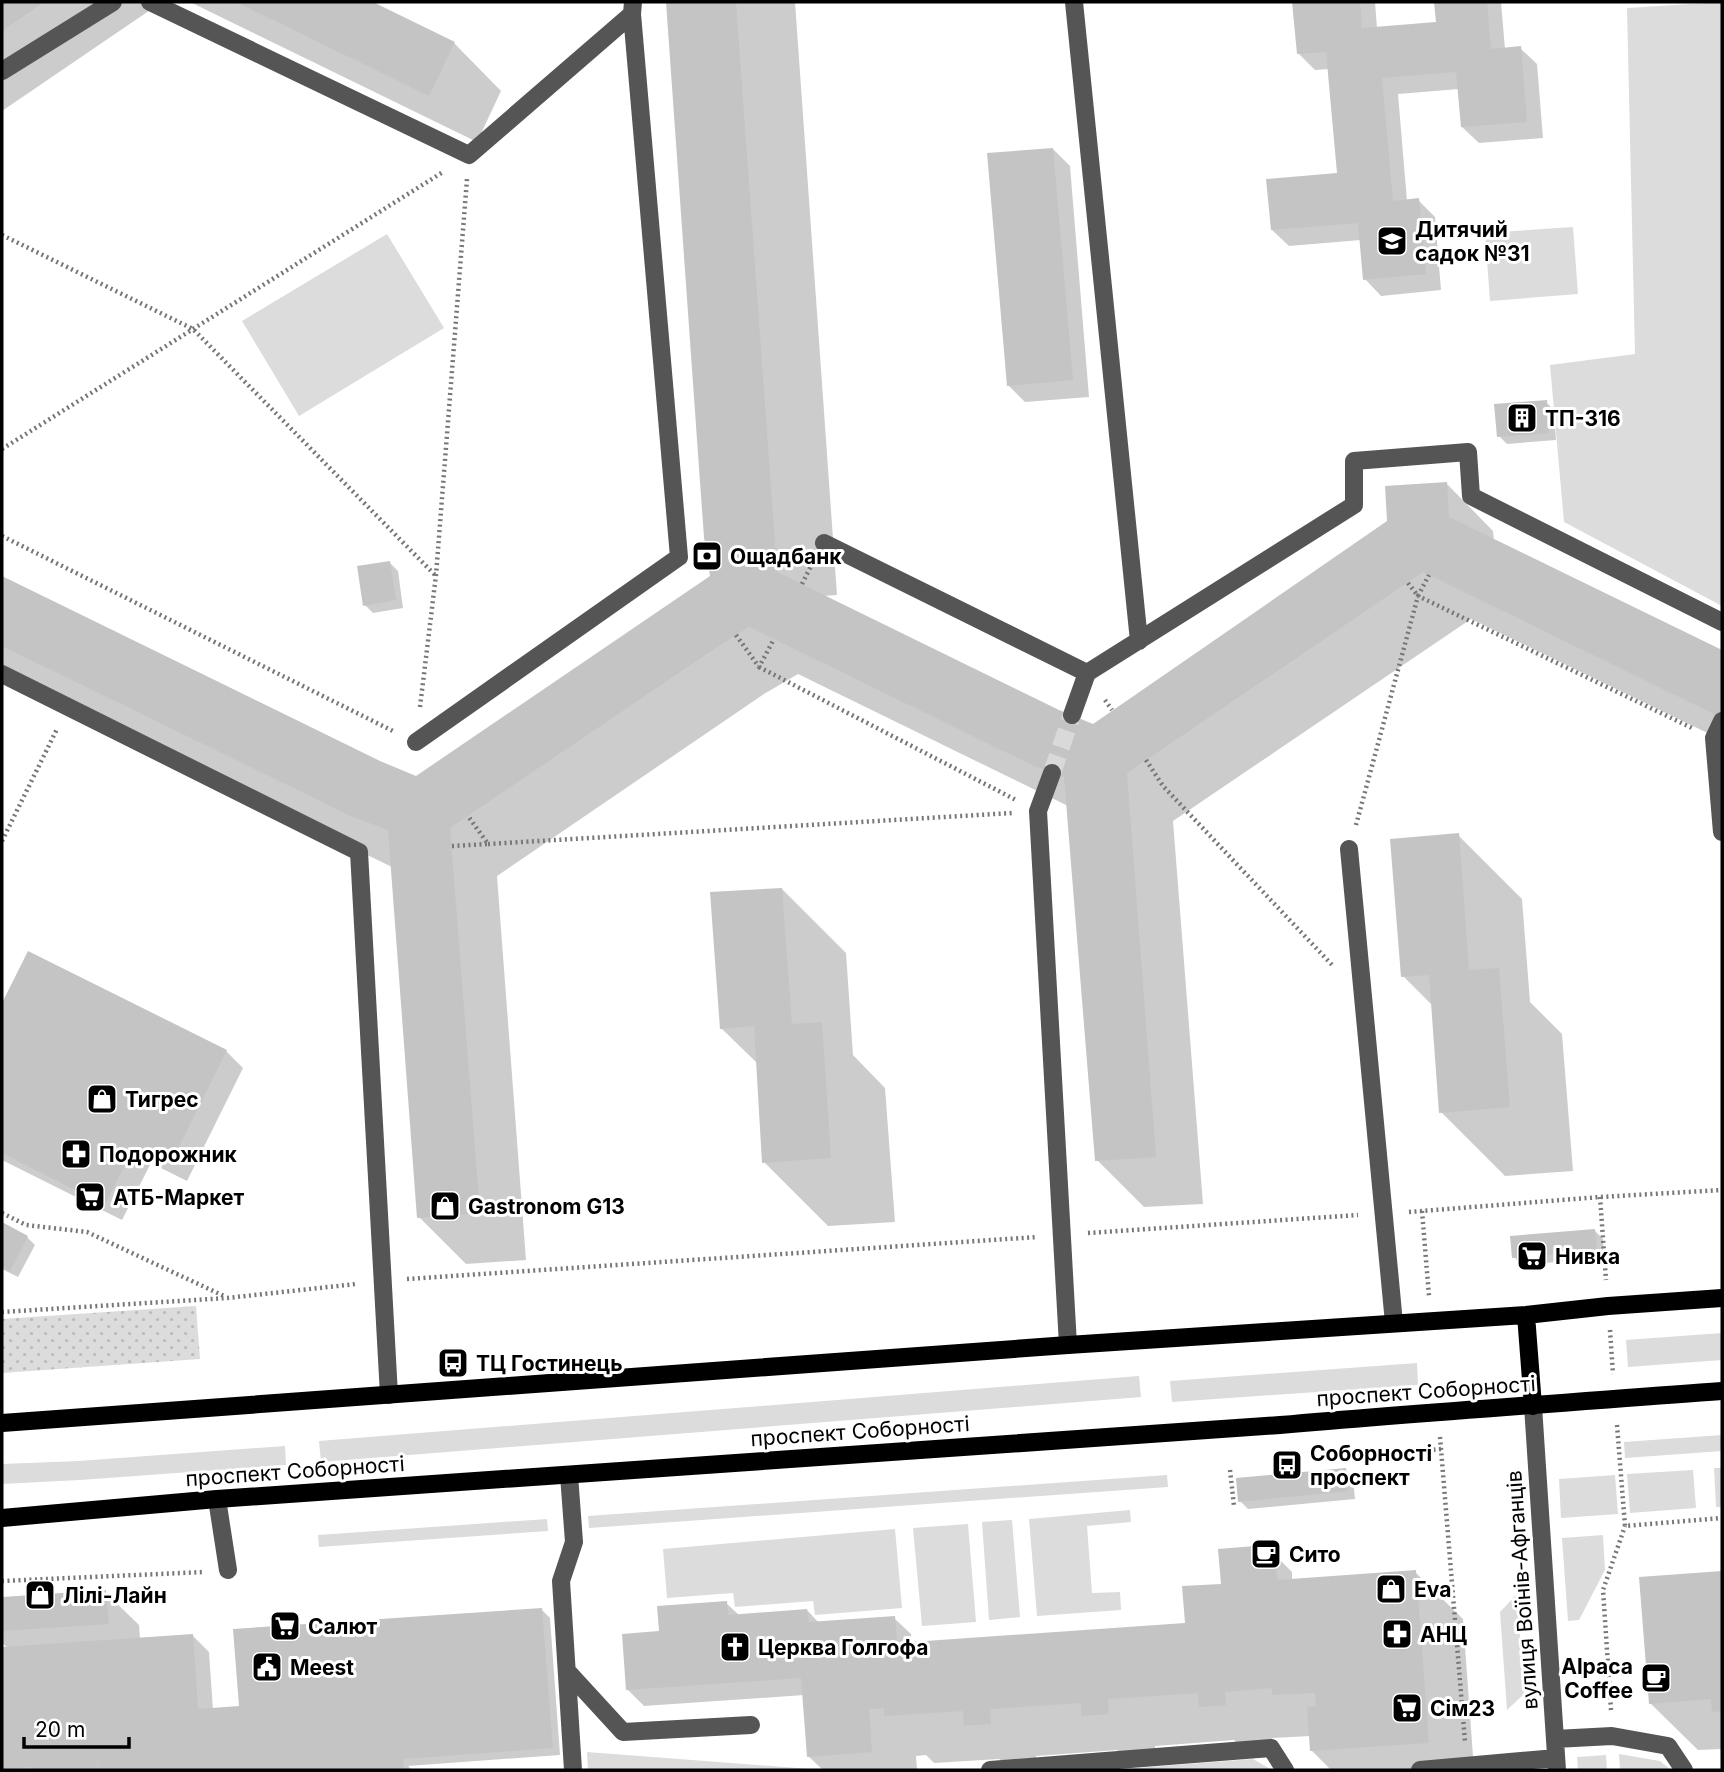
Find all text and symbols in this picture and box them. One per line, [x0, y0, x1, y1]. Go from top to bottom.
place label: Дитячий садок №31 [1415, 217, 1530, 266]
school or university icon: Дитячий садок №31 [1375, 224, 1409, 258]
building icon: ТП-316 [1505, 401, 1539, 435]
place label: ТП-316 [1545, 406, 1621, 431]
bank icon: Ощадбанк [690, 539, 724, 573]
place label: Ощадбанк [730, 544, 842, 569]
shop icon: Тигрес [85, 1082, 119, 1116]
place label: Тигрес [125, 1087, 199, 1112]
pharmacy icon: Подорожник [59, 1137, 93, 1171]
place label: Подорожник [99, 1142, 237, 1167]
supermarket icon: АТБ-Маркет [73, 1180, 107, 1214]
place label: АТБ-Маркет [113, 1185, 245, 1210]
shop icon: Gastronom G13 [428, 1189, 462, 1223]
place label: Gastronom G13 [468, 1194, 625, 1219]
supermarket icon: Нивка [1515, 1239, 1549, 1273]
place label: Нивка [1555, 1244, 1620, 1269]
bus stop icon: ТЦ Гостинець [436, 1346, 470, 1380]
place label: ТЦ Гостинець [476, 1351, 623, 1376]
street label: проспект Соборності [1316, 1371, 1536, 1411]
street label: проспект Соборності [750, 1411, 970, 1451]
place label: Соборності проспект [1310, 1441, 1432, 1490]
bus stop icon: Соборності проспект [1270, 1448, 1304, 1482]
street label: проспект Соборності [185, 1451, 405, 1491]
street label: вулиця Воїнів-Афганців [1501, 1470, 1543, 1710]
cafe icon: Сито [1249, 1537, 1283, 1571]
place label: Сито [1289, 1542, 1341, 1567]
shop icon: Eva [1374, 1572, 1408, 1606]
place label: Eva [1414, 1577, 1451, 1602]
shop icon: Лілі-Лайн [23, 1578, 57, 1612]
place label: Лілі-Лайн [63, 1583, 167, 1608]
supermarket icon: Салют [268, 1609, 302, 1643]
place label: Салют [308, 1614, 378, 1639]
pharmacy icon: АНЦ [1380, 1617, 1414, 1651]
place label: АНЦ [1420, 1622, 1467, 1647]
church icon: Церква Голгофа [718, 1630, 752, 1664]
place label: Церква Голгофа [758, 1635, 928, 1660]
public building icon: Meest [250, 1650, 284, 1684]
place label: Alpaca Coffee [1561, 1654, 1633, 1703]
place label: Meest [290, 1655, 354, 1680]
cafe icon: Alpaca Coffee [1639, 1661, 1673, 1695]
supermarket icon: Сім23 [1390, 1691, 1424, 1725]
place label: Сім23 [1430, 1696, 1495, 1721]
scale bar [24, 1706, 130, 1750]
text: 20 m [35, 1717, 85, 1742]

